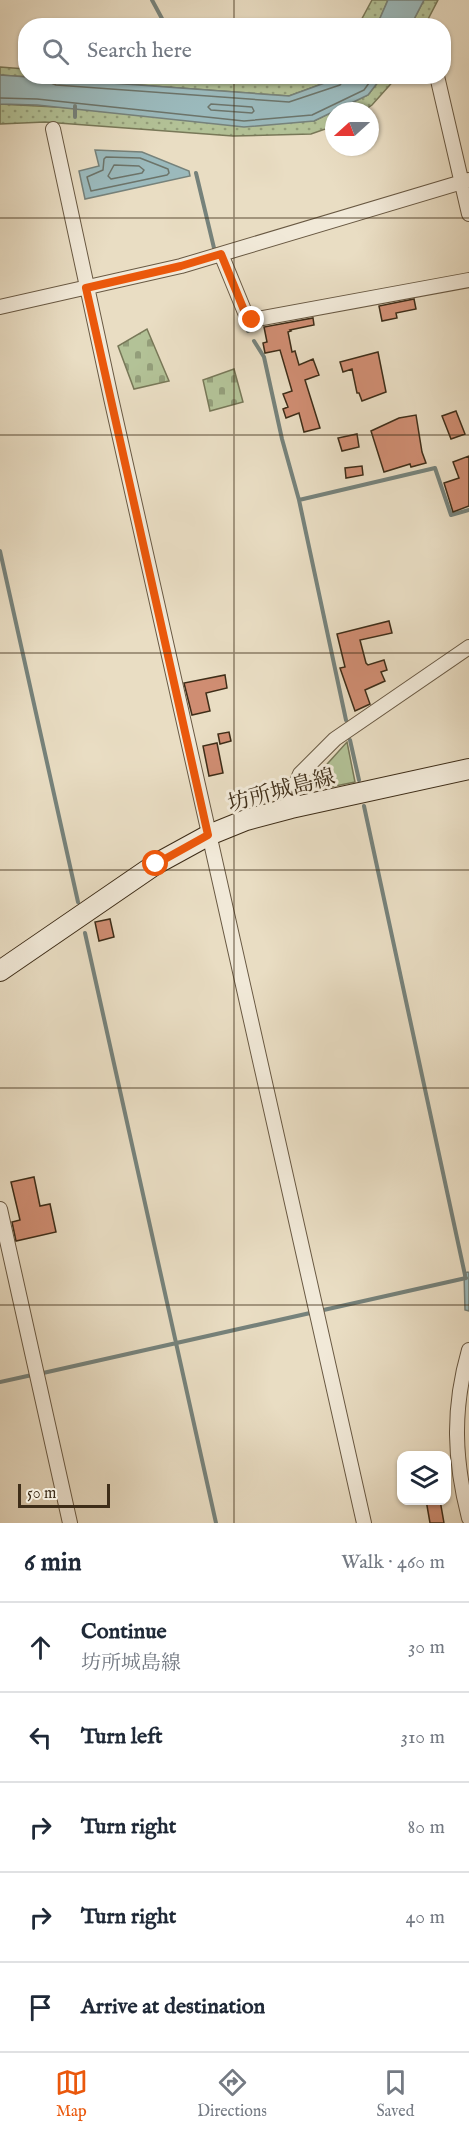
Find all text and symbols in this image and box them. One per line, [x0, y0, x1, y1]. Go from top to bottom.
search box [18, 18, 451, 84]
icon: search [39, 35, 72, 68]
text: Search here [87, 37, 192, 65]
north arrow [325, 102, 379, 156]
route end [238, 306, 264, 332]
street label: 坊所城島線 [225, 763, 338, 819]
route start [142, 850, 168, 876]
map controls [397, 1451, 451, 1505]
button: layers [397, 1451, 451, 1505]
scale bar [18, 1481, 110, 1508]
text: 50 m [27, 1484, 56, 1504]
text: 6 min [24, 1546, 82, 1579]
text: Walk · 460 m [341, 1550, 445, 1575]
text: Continue [81, 1618, 167, 1646]
icon: ahead [24, 1631, 57, 1664]
text: 30 m [408, 1635, 445, 1660]
text: 坊所城島線 [81, 1651, 181, 1676]
icon: left [24, 1721, 57, 1754]
text: Turn left [81, 1723, 163, 1751]
text: 310 m [401, 1725, 445, 1750]
icon: right [24, 1811, 57, 1844]
text: Turn right [81, 1813, 176, 1841]
text: 80 m [408, 1815, 445, 1840]
icon: right [24, 1901, 57, 1934]
text: Turn right [81, 1903, 176, 1931]
text: 40 m [406, 1905, 445, 1930]
icon: arrive [24, 1991, 57, 2024]
text: Arrive at destination [81, 1993, 265, 2021]
tab: Map [55, 2066, 88, 2122]
tab: Directions [197, 2066, 267, 2122]
tab: Saved [376, 2066, 414, 2122]

